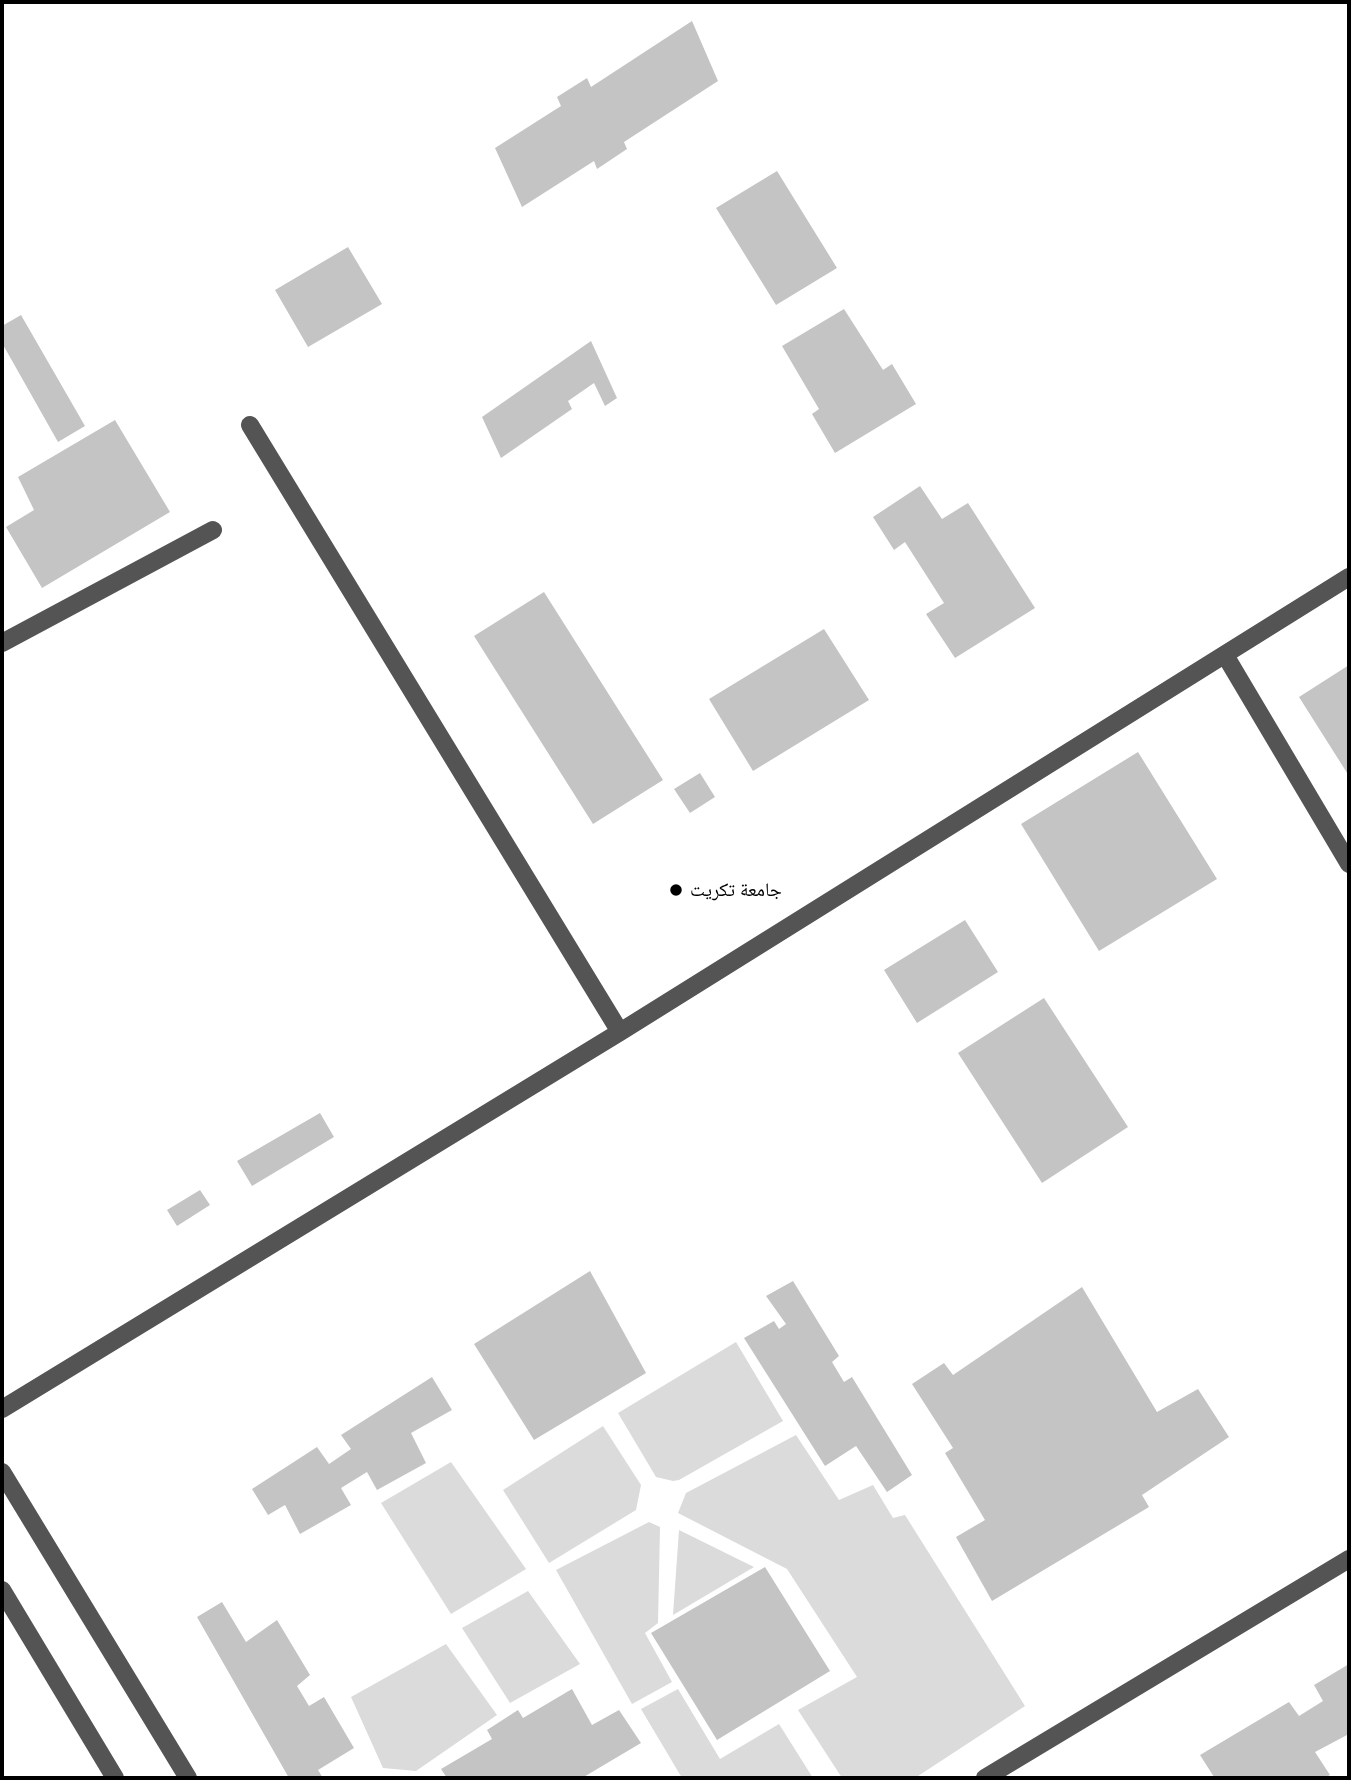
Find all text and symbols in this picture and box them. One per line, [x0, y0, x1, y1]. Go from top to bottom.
place label: جامعة تكريت [690, 879, 782, 901]
marker: جامعة تكريت [668, 882, 684, 898]

